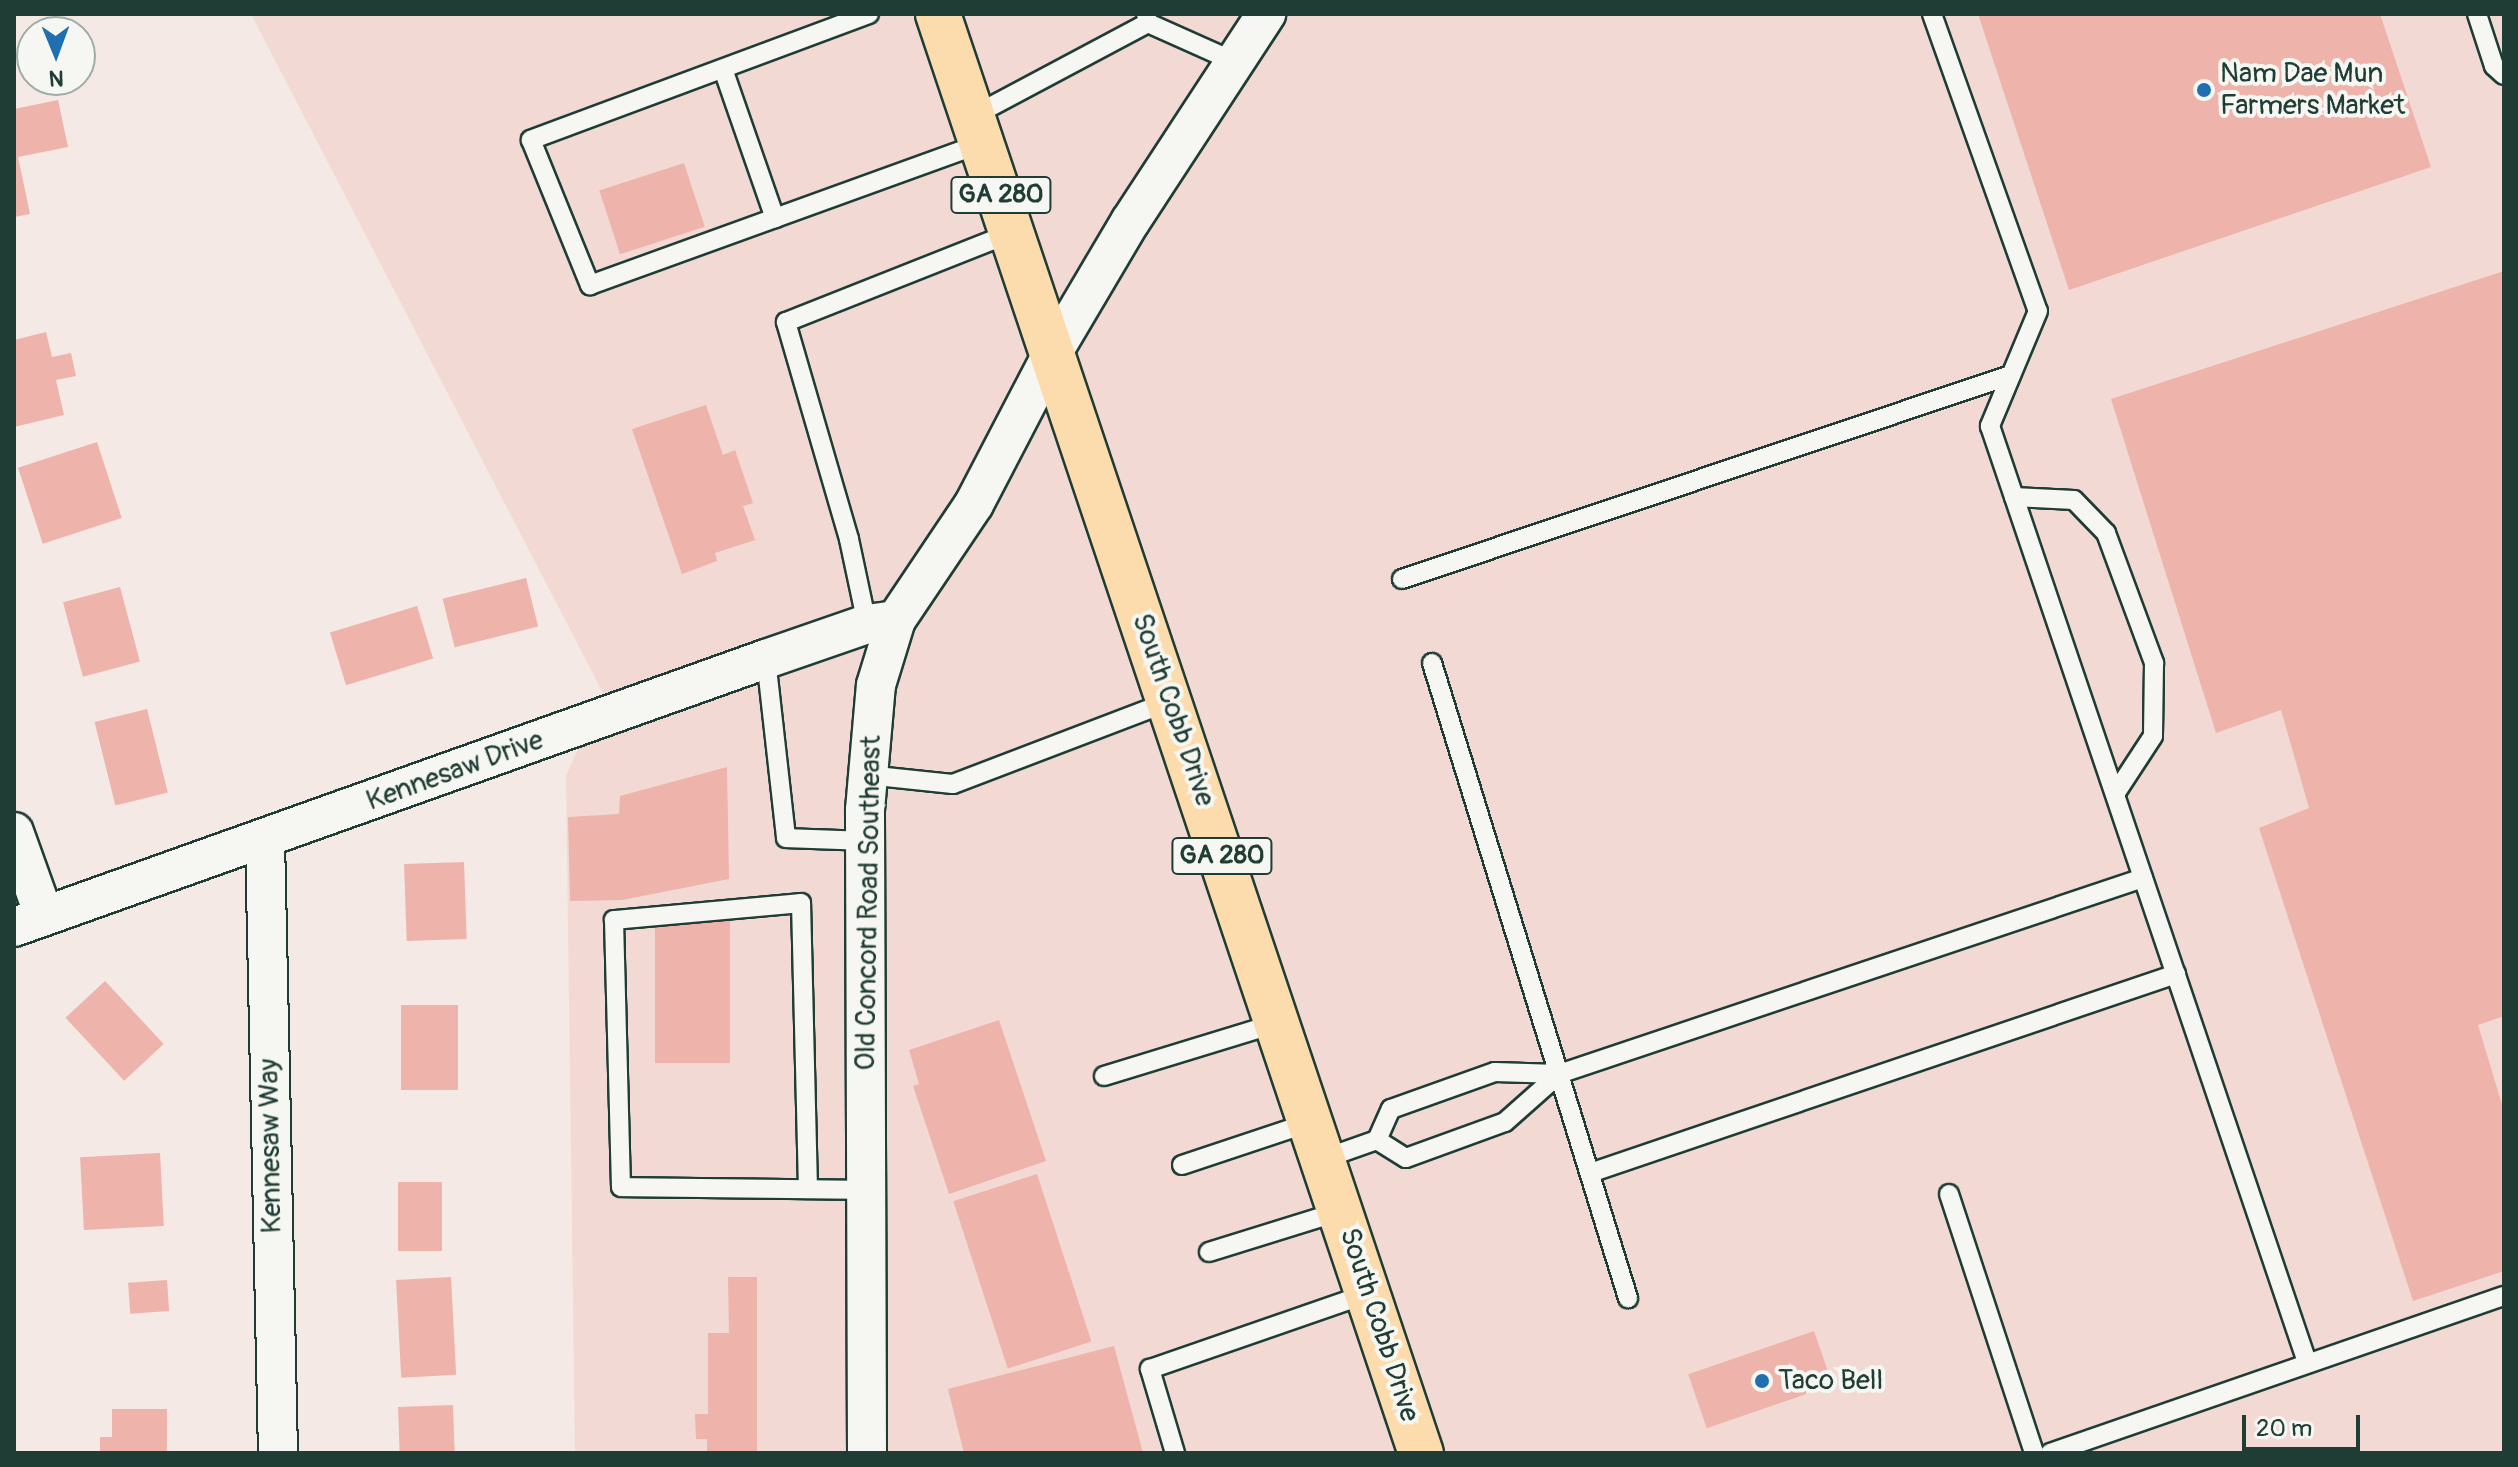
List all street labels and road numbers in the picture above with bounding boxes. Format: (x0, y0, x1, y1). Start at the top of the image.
road number: GA 280 (949, 173, 1053, 217)
street label: South Cobb Drive (1124, 609, 1222, 811)
street label: Kennesaw Drive (362, 723, 548, 819)
street label: Old Concord Road Southeast (849, 735, 889, 1071)
road number: GA 280 (1170, 834, 1274, 878)
street label: Kennesaw Way (253, 1058, 289, 1234)
street label: South Cobb Drive (1332, 1224, 1426, 1426)

